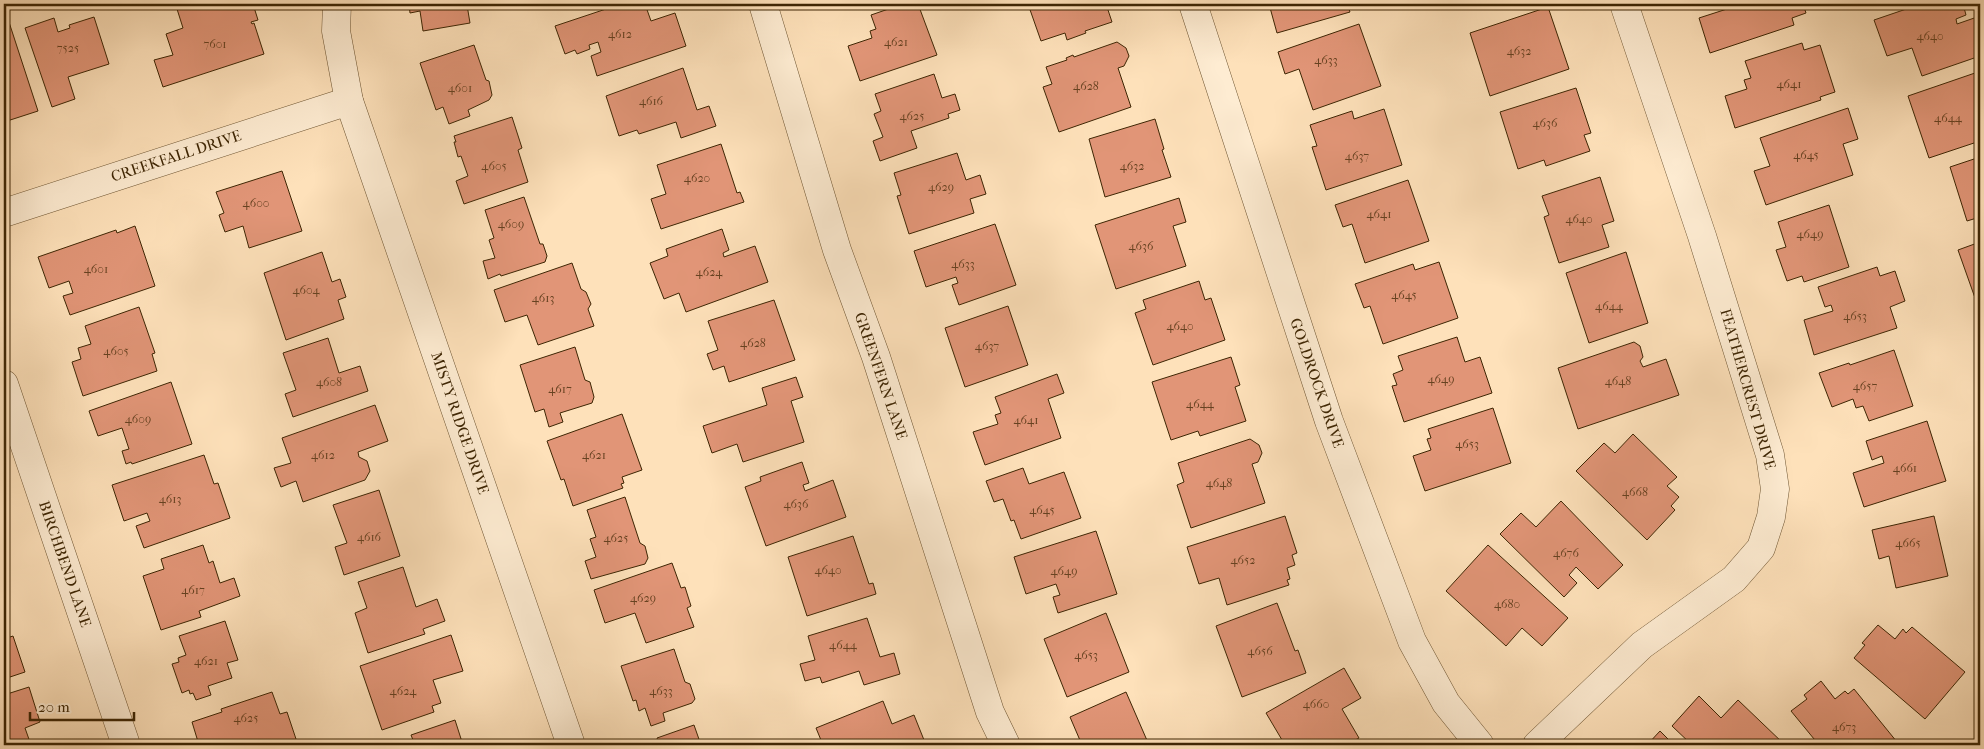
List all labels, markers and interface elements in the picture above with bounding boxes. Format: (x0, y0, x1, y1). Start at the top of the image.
house number: 4612 (608, 27, 632, 41)
house number: 4640 (1916, 29, 1944, 43)
house number: 4621 (884, 35, 908, 49)
house number: 7601 (203, 37, 227, 51)
house number: 7525 (57, 41, 79, 55)
house number: 4632 (1507, 44, 1531, 58)
house number: 4633 (1314, 53, 1338, 67)
house number: 4641 (1777, 77, 1801, 91)
house number: 4628 (1073, 79, 1099, 93)
house number: 4601 (448, 81, 472, 95)
house number: 4616 (639, 94, 664, 108)
house number: 4625 (900, 109, 924, 123)
house number: 4644 (1934, 111, 1963, 125)
house number: 4636 (1532, 116, 1558, 130)
street label: CREEKFALL DRIVE (109, 126, 243, 186)
house number: 4645 (1793, 148, 1819, 162)
house number: 4637 (1345, 149, 1369, 163)
house number: 4605 (481, 159, 507, 173)
house number: 4632 (1120, 159, 1144, 173)
house number: 4620 (684, 171, 710, 185)
house number: 4629 (928, 180, 954, 194)
house number: 4600 (243, 196, 269, 210)
house number: 4641 (1367, 207, 1391, 221)
house number: 4640 (1565, 212, 1593, 226)
house number: 4609 (498, 217, 524, 231)
house number: 4649 (1797, 227, 1823, 241)
house number: 4636 (1128, 239, 1154, 253)
house number: 4633 (951, 257, 975, 271)
house number: 4601 (84, 262, 108, 276)
house number: 4624 (696, 265, 723, 279)
house number: 4604 (292, 283, 320, 297)
house number: 4645 (1391, 288, 1417, 302)
house number: 4613 (532, 291, 554, 305)
house number: 4644 (1595, 299, 1624, 313)
street label: FEATHERCREST DRIVE (1716, 307, 1780, 471)
house number: 4653 (1843, 309, 1867, 323)
street label: GREENFERN LANE (851, 310, 911, 442)
street label: GOLDROCK DRIVE (1286, 316, 1348, 450)
house number: 4640 (1166, 319, 1194, 333)
house number: 4628 (740, 336, 766, 350)
house number: 4637 (975, 339, 999, 353)
house number: 4605 (103, 344, 129, 358)
street label: MISTY RIDGE DRIVE (427, 350, 493, 496)
house number: 4649 (1428, 372, 1454, 386)
house number: 4648 (1605, 374, 1631, 388)
house number: 4608 (316, 375, 342, 389)
house number: 4657 (1853, 379, 1877, 393)
house number: 4617 (548, 382, 572, 396)
house number: 4644 (1186, 397, 1215, 411)
house number: 4609 (125, 412, 151, 426)
house number: 4641 (1014, 413, 1038, 427)
house number: 4653 (1455, 437, 1479, 451)
house number: 4612 (311, 448, 335, 462)
house number: 4621 (582, 448, 606, 462)
house number: 4661 (1893, 461, 1917, 475)
house number: 4648 (1206, 476, 1232, 490)
house number: 4668 (1622, 485, 1648, 499)
house number: 4613 (159, 492, 181, 506)
house number: 4636 (783, 497, 809, 511)
street label: BIRCHBEND LANE (35, 498, 95, 630)
house number: 4645 (1029, 503, 1055, 517)
house number: 4616 (357, 530, 382, 544)
house number: 4625 (604, 531, 628, 545)
house number: 4665 (1895, 536, 1921, 550)
house number: 4676 (1553, 546, 1579, 560)
house number: 4652 (1231, 553, 1255, 567)
house number: 4640 (814, 563, 842, 577)
house number: 4649 (1051, 564, 1077, 578)
house number: 4617 (181, 583, 205, 597)
house number: 4629 (630, 591, 656, 605)
house number: 4680 (1494, 597, 1520, 611)
house number: 4644 (829, 638, 858, 652)
house number: 4656 (1247, 644, 1273, 658)
house number: 4653 (1074, 648, 1098, 662)
house number: 4621 (194, 654, 218, 668)
house number: 4624 (390, 684, 417, 698)
house number: 4633 (649, 684, 673, 698)
scale bar (30, 689, 134, 721)
house number: 4660 (1303, 697, 1329, 711)
text: 20 m (38, 698, 70, 716)
house number: 4625 (234, 711, 258, 725)
house number: 4673 (1832, 720, 1856, 734)

